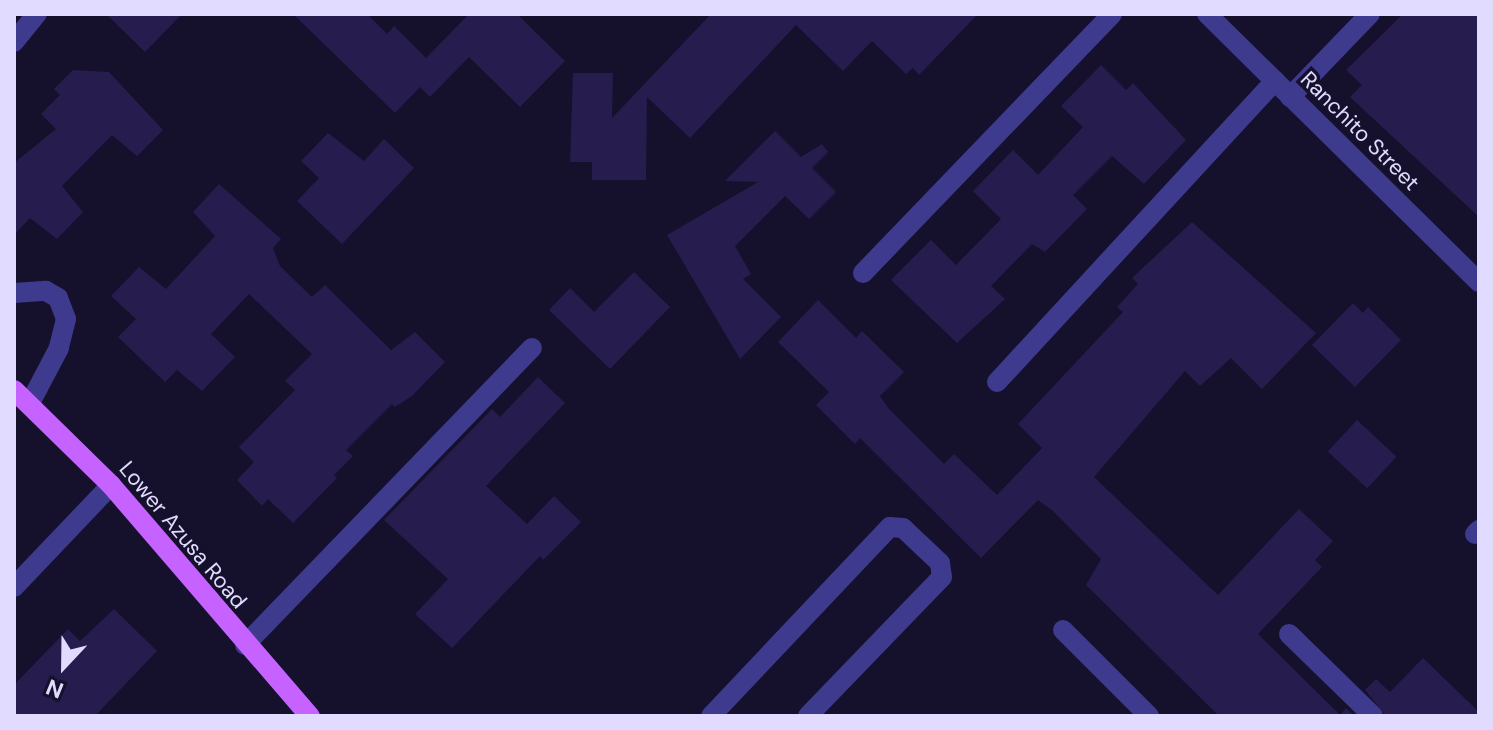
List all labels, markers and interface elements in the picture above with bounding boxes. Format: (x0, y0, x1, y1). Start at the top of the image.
street label: Ranchito Street (1295, 66, 1425, 196)
street label: Lower Azusa Road (114, 456, 252, 614)
north arrow (24, 626, 104, 706)
text: N (42, 672, 68, 705)

